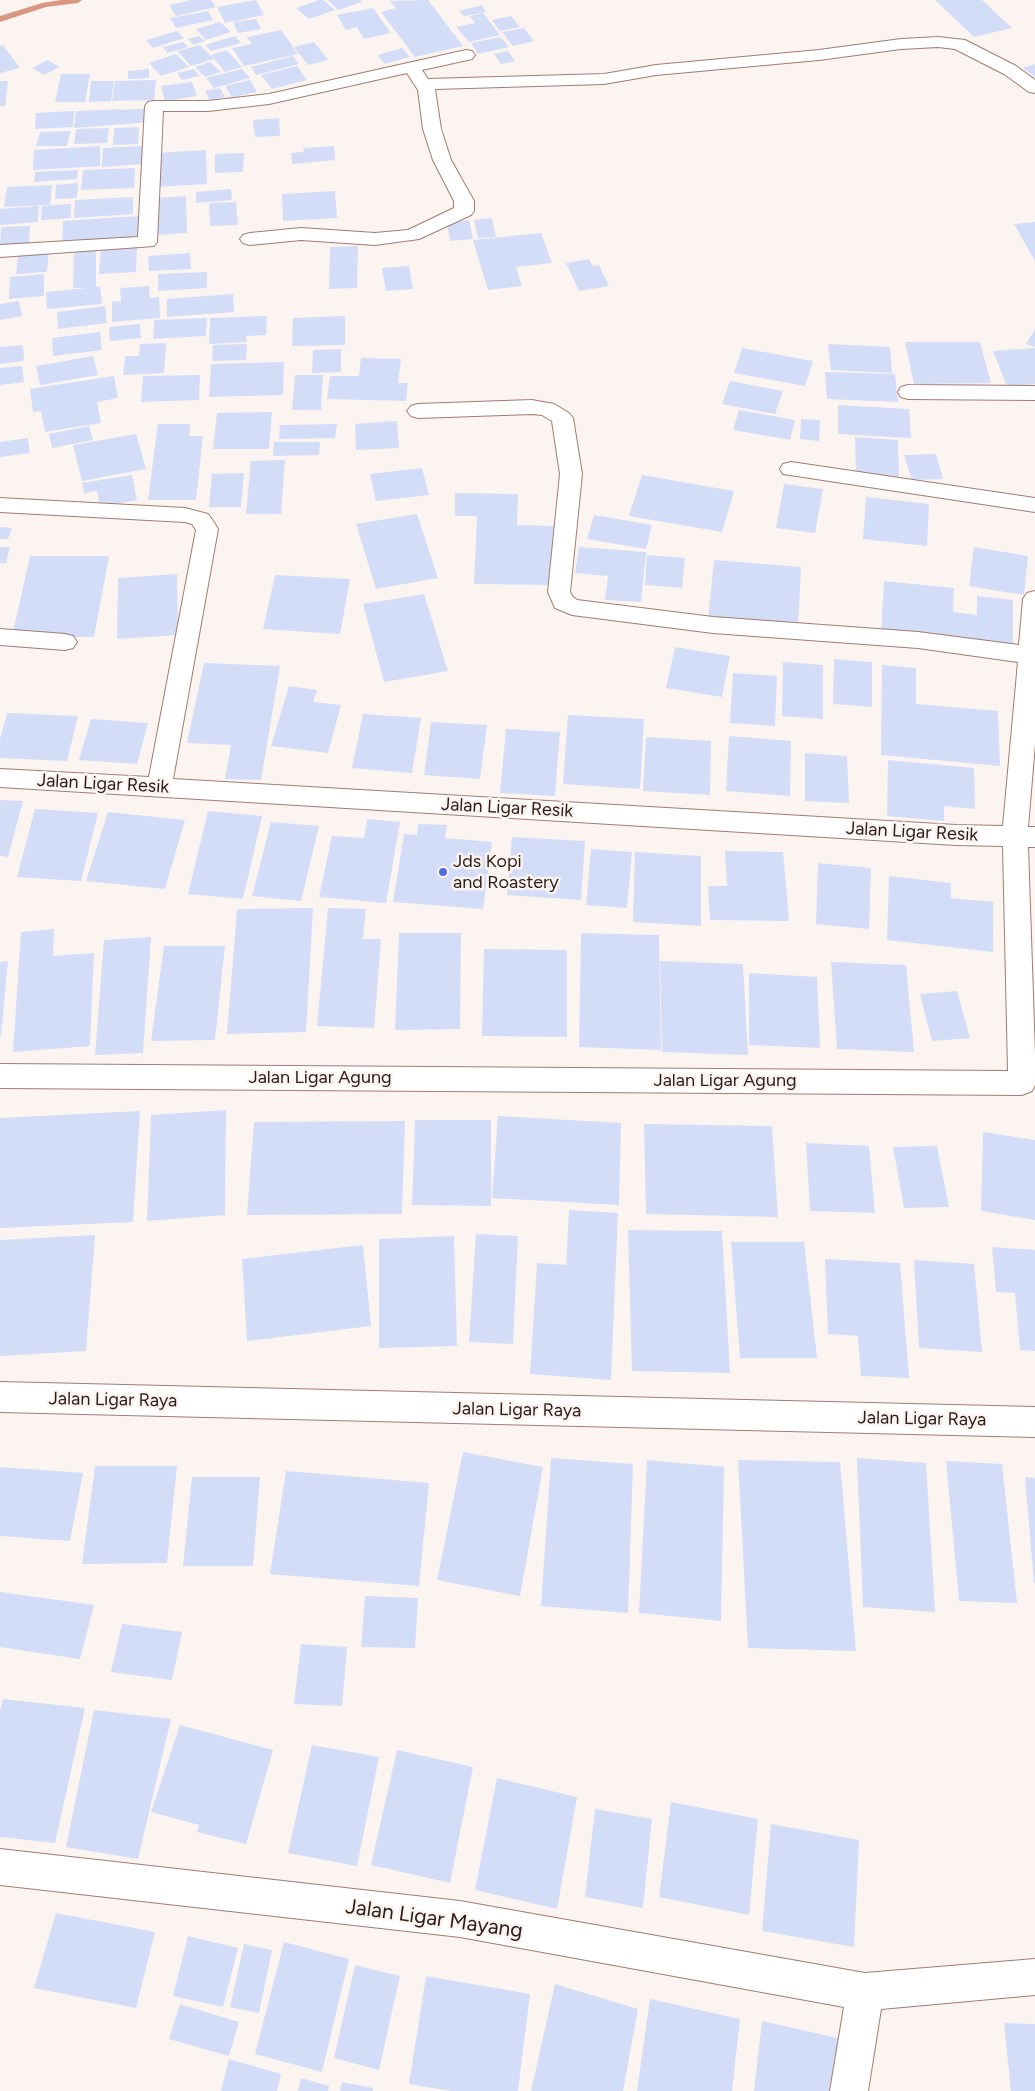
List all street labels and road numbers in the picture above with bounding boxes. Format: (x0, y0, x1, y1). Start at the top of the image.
street label: Jalan Ligar Resik (36, 770, 170, 798)
street label: Jalan Ligar Resik (440, 794, 574, 822)
street label: Jalan Ligar Resik (845, 818, 979, 846)
street label: Jalan Ligar Agung (248, 1067, 392, 1089)
street label: Jalan Ligar Agung (653, 1070, 797, 1092)
street label: Jalan Ligar Raya (48, 1388, 178, 1412)
street label: Jalan Ligar Raya (452, 1398, 582, 1422)
street label: Jalan Ligar Raya (857, 1407, 987, 1431)
street label: Jalan Ligar Mayang (344, 1894, 524, 1944)

